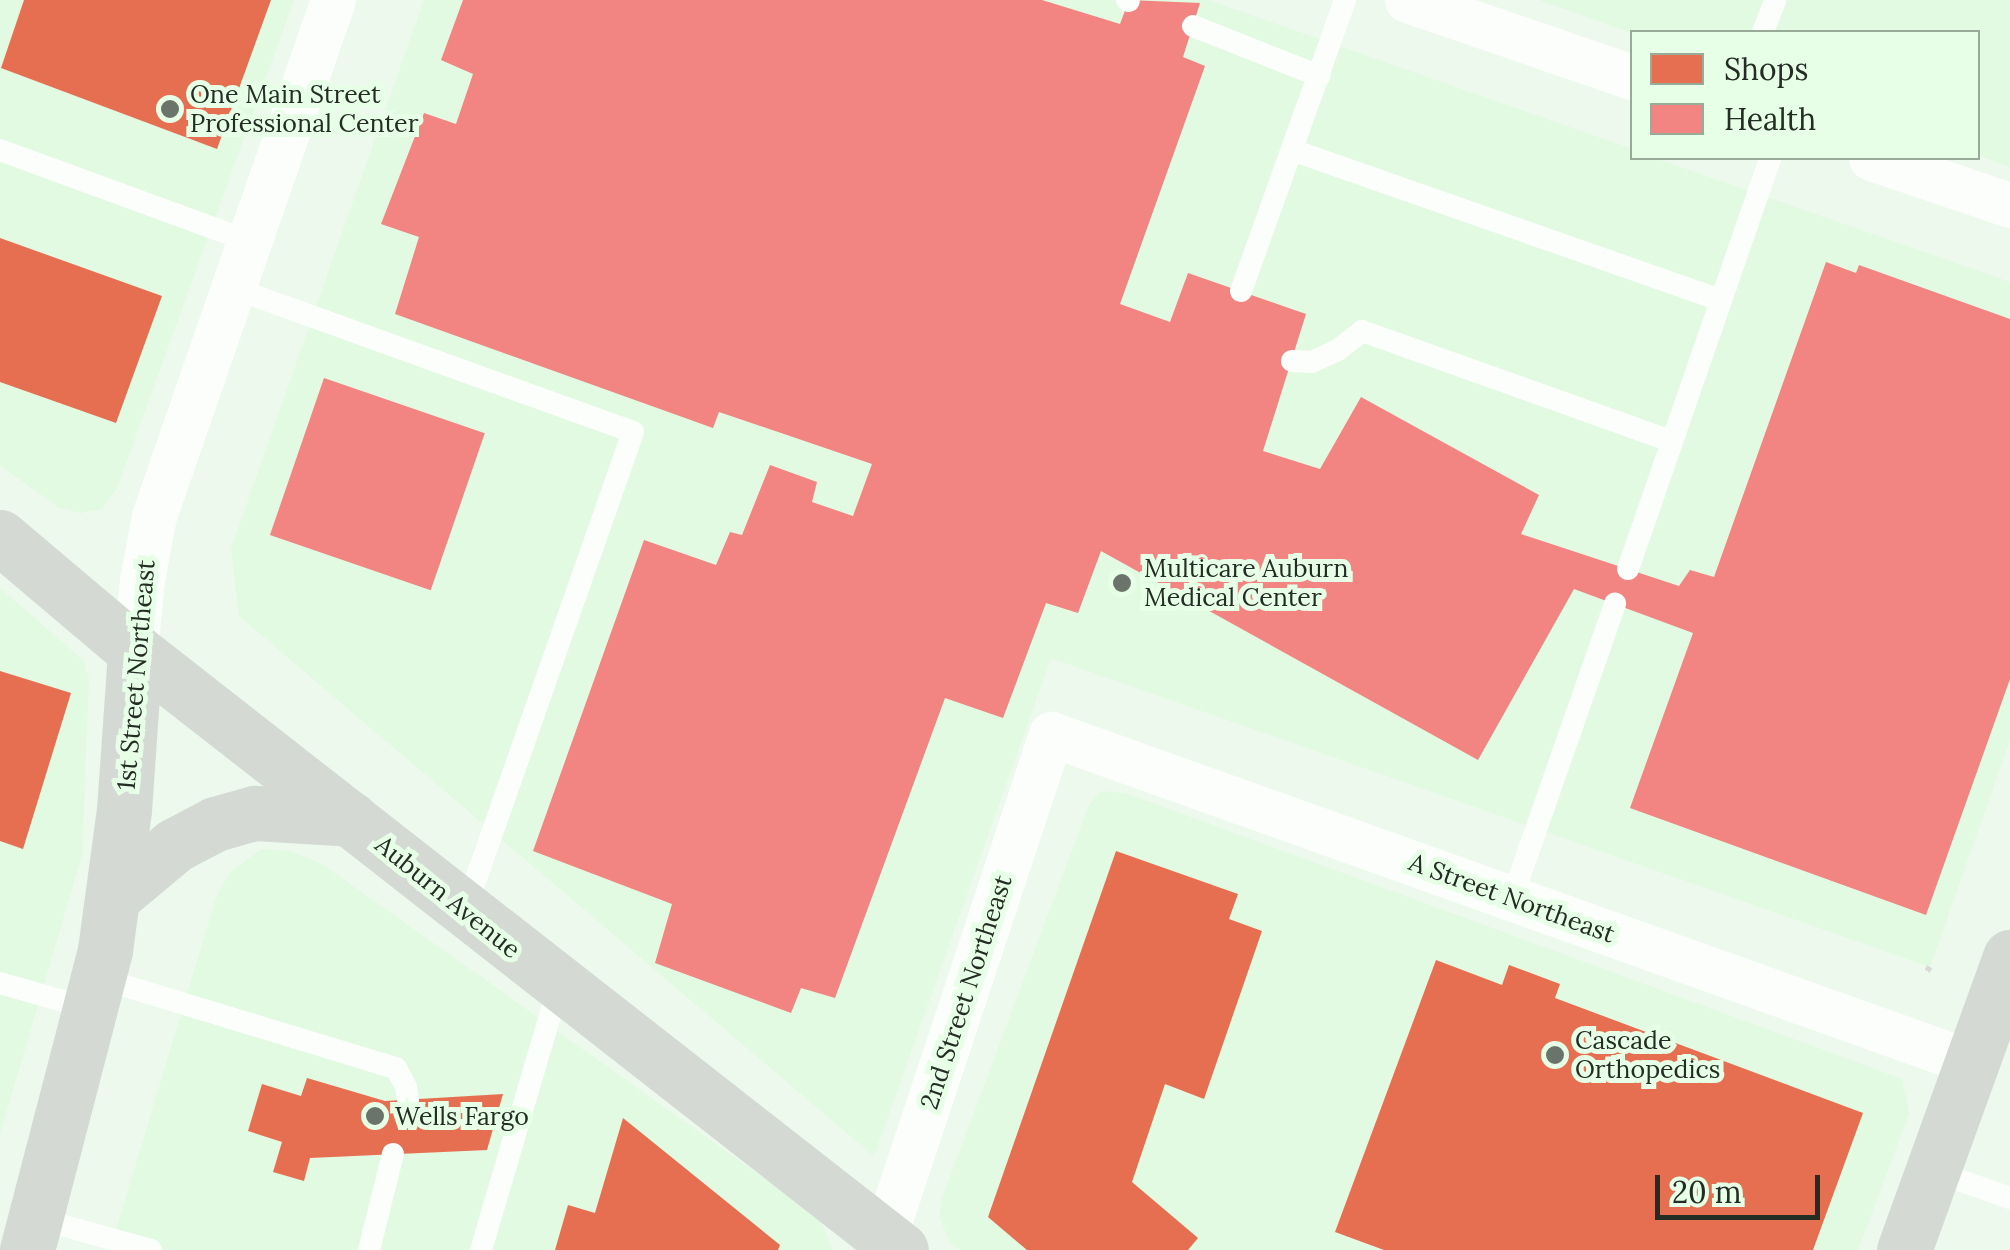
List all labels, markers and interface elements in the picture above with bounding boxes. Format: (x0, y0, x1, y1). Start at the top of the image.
legend (1630, 30, 1980, 160)
text: Shops (1724, 50, 1808, 88)
place label: One Main Street Professional Center (190, 80, 418, 139)
marker: One Main Street Professional Center (159, 98, 181, 120)
text: Health (1724, 100, 1816, 138)
place label: Multicare Auburn Medical Center (1144, 554, 1348, 613)
street label: 1st Street Northeast (111, 559, 161, 791)
marker: Multicare Auburn Medical Center (1109, 570, 1135, 596)
street label: Auburn Avenue (370, 829, 526, 965)
street label: A Street Northeast (1405, 847, 1619, 949)
street label: 2nd Street Northeast (914, 871, 1018, 1113)
place label: Cascade Orthopedics (1575, 1026, 1720, 1085)
marker: Cascade Orthopedics (1544, 1044, 1566, 1066)
place label: Wells Fargo (395, 1101, 529, 1131)
marker: Wells Fargo (364, 1105, 386, 1127)
scale bar (1660, 1155, 1825, 1217)
text: 20 m (1672, 1173, 1741, 1211)

